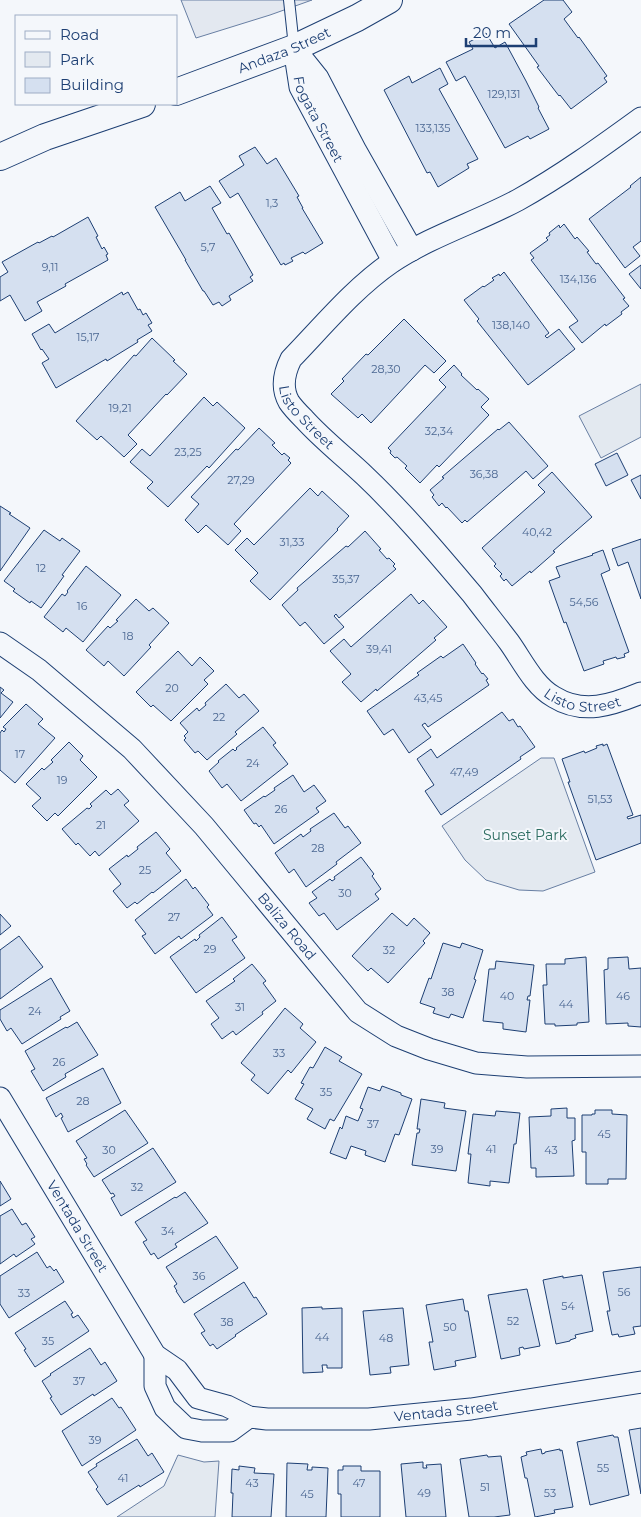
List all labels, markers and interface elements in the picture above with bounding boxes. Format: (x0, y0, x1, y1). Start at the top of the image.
legend (15, 15, 178, 105)
scale bar (466, 15, 536, 47)
street label: Andaza Street (235, 23, 334, 77)
text: 20 m (473, 23, 511, 42)
text: Road (60, 25, 99, 44)
text: Park (60, 50, 94, 69)
text: Building (60, 75, 124, 94)
street label: Fogata Street (289, 75, 348, 166)
house number: 129,131 (487, 87, 521, 101)
house number: 133,135 (416, 121, 450, 135)
house number: 1,3 (266, 196, 278, 210)
house number: 5,7 (201, 240, 215, 254)
house number: 9,11 (42, 260, 58, 274)
house number: 134,136 (560, 272, 597, 286)
house number: 138,140 (492, 318, 530, 332)
house number: 15,17 (77, 330, 99, 344)
house number: 28,30 (371, 362, 401, 376)
street label: Listo Street (275, 384, 338, 453)
house number: 19,21 (108, 401, 132, 415)
house number: 32,34 (425, 424, 454, 438)
house number: 23,25 (174, 445, 202, 459)
house number: 36,38 (470, 467, 498, 481)
house number: 27,29 (227, 473, 255, 487)
house number: 40,42 (522, 525, 552, 539)
house number: 31,33 (280, 535, 304, 549)
house number: 12 (36, 561, 46, 575)
house number: 35,37 (332, 572, 360, 586)
house number: 54,56 (570, 595, 599, 609)
house number: 16 (77, 599, 88, 613)
house number: 18 (123, 629, 134, 643)
house number: 39,41 (366, 642, 392, 656)
house number: 20 (165, 681, 179, 695)
street label: Listo Street (540, 684, 623, 716)
house number: 43,45 (414, 691, 442, 705)
house number: 22 (213, 710, 225, 724)
house number: 17 (15, 747, 25, 761)
house number: 24 (246, 756, 260, 770)
house number: 47,49 (450, 765, 479, 779)
house number: 19 (57, 773, 68, 787)
house number: 51,53 (588, 792, 612, 806)
house number: 26 (275, 802, 288, 816)
house number: 21 (96, 818, 106, 832)
park label: Sunset Park (483, 826, 568, 844)
house number: 28 (311, 841, 325, 855)
house number: 25 (139, 863, 151, 877)
house number: 30 (338, 886, 352, 900)
street label: Baliza Road (254, 889, 320, 964)
house number: 27 (168, 910, 180, 924)
house number: 29 (204, 942, 217, 956)
house number: 32 (383, 943, 395, 957)
house number: 38 (441, 985, 455, 999)
house number: 40 (500, 989, 514, 1003)
house number: 46 (616, 989, 630, 1003)
house number: 44 (559, 997, 574, 1011)
house number: 31 (235, 1000, 245, 1014)
house number: 24 (28, 1004, 42, 1018)
house number: 33 (273, 1046, 285, 1060)
house number: 26 (53, 1055, 66, 1069)
house number: 35 (320, 1085, 332, 1099)
house number: 28 (76, 1094, 90, 1108)
house number: 37 (367, 1117, 379, 1131)
house number: 45 (597, 1127, 611, 1141)
house number: 39 (431, 1142, 444, 1156)
house number: 41 (486, 1142, 496, 1156)
house number: 30 (102, 1143, 116, 1157)
house number: 43 (544, 1143, 558, 1157)
street label: Ventada Street (43, 1177, 112, 1276)
house number: 32 (131, 1180, 143, 1194)
house number: 34 (161, 1224, 175, 1238)
house number: 36 (193, 1269, 206, 1283)
house number: 56 (618, 1285, 631, 1299)
house number: 33 (18, 1286, 30, 1300)
house number: 54 (561, 1299, 575, 1313)
house number: 52 (507, 1314, 519, 1328)
house number: 38 (220, 1315, 234, 1329)
house number: 50 (443, 1320, 457, 1334)
house number: 44 (315, 1330, 330, 1344)
house number: 48 (379, 1331, 393, 1345)
house number: 35 (42, 1334, 54, 1348)
house number: 37 (73, 1374, 85, 1388)
street label: Ventada Street (393, 1396, 500, 1425)
house number: 39 (89, 1433, 102, 1447)
house number: 55 (597, 1461, 609, 1475)
house number: 41 (118, 1471, 128, 1485)
house number: 43 (245, 1476, 259, 1490)
house number: 47 (352, 1476, 366, 1490)
house number: 51 (480, 1480, 490, 1494)
house number: 49 (417, 1486, 431, 1500)
house number: 53 (544, 1486, 556, 1500)
house number: 45 (300, 1487, 314, 1501)

